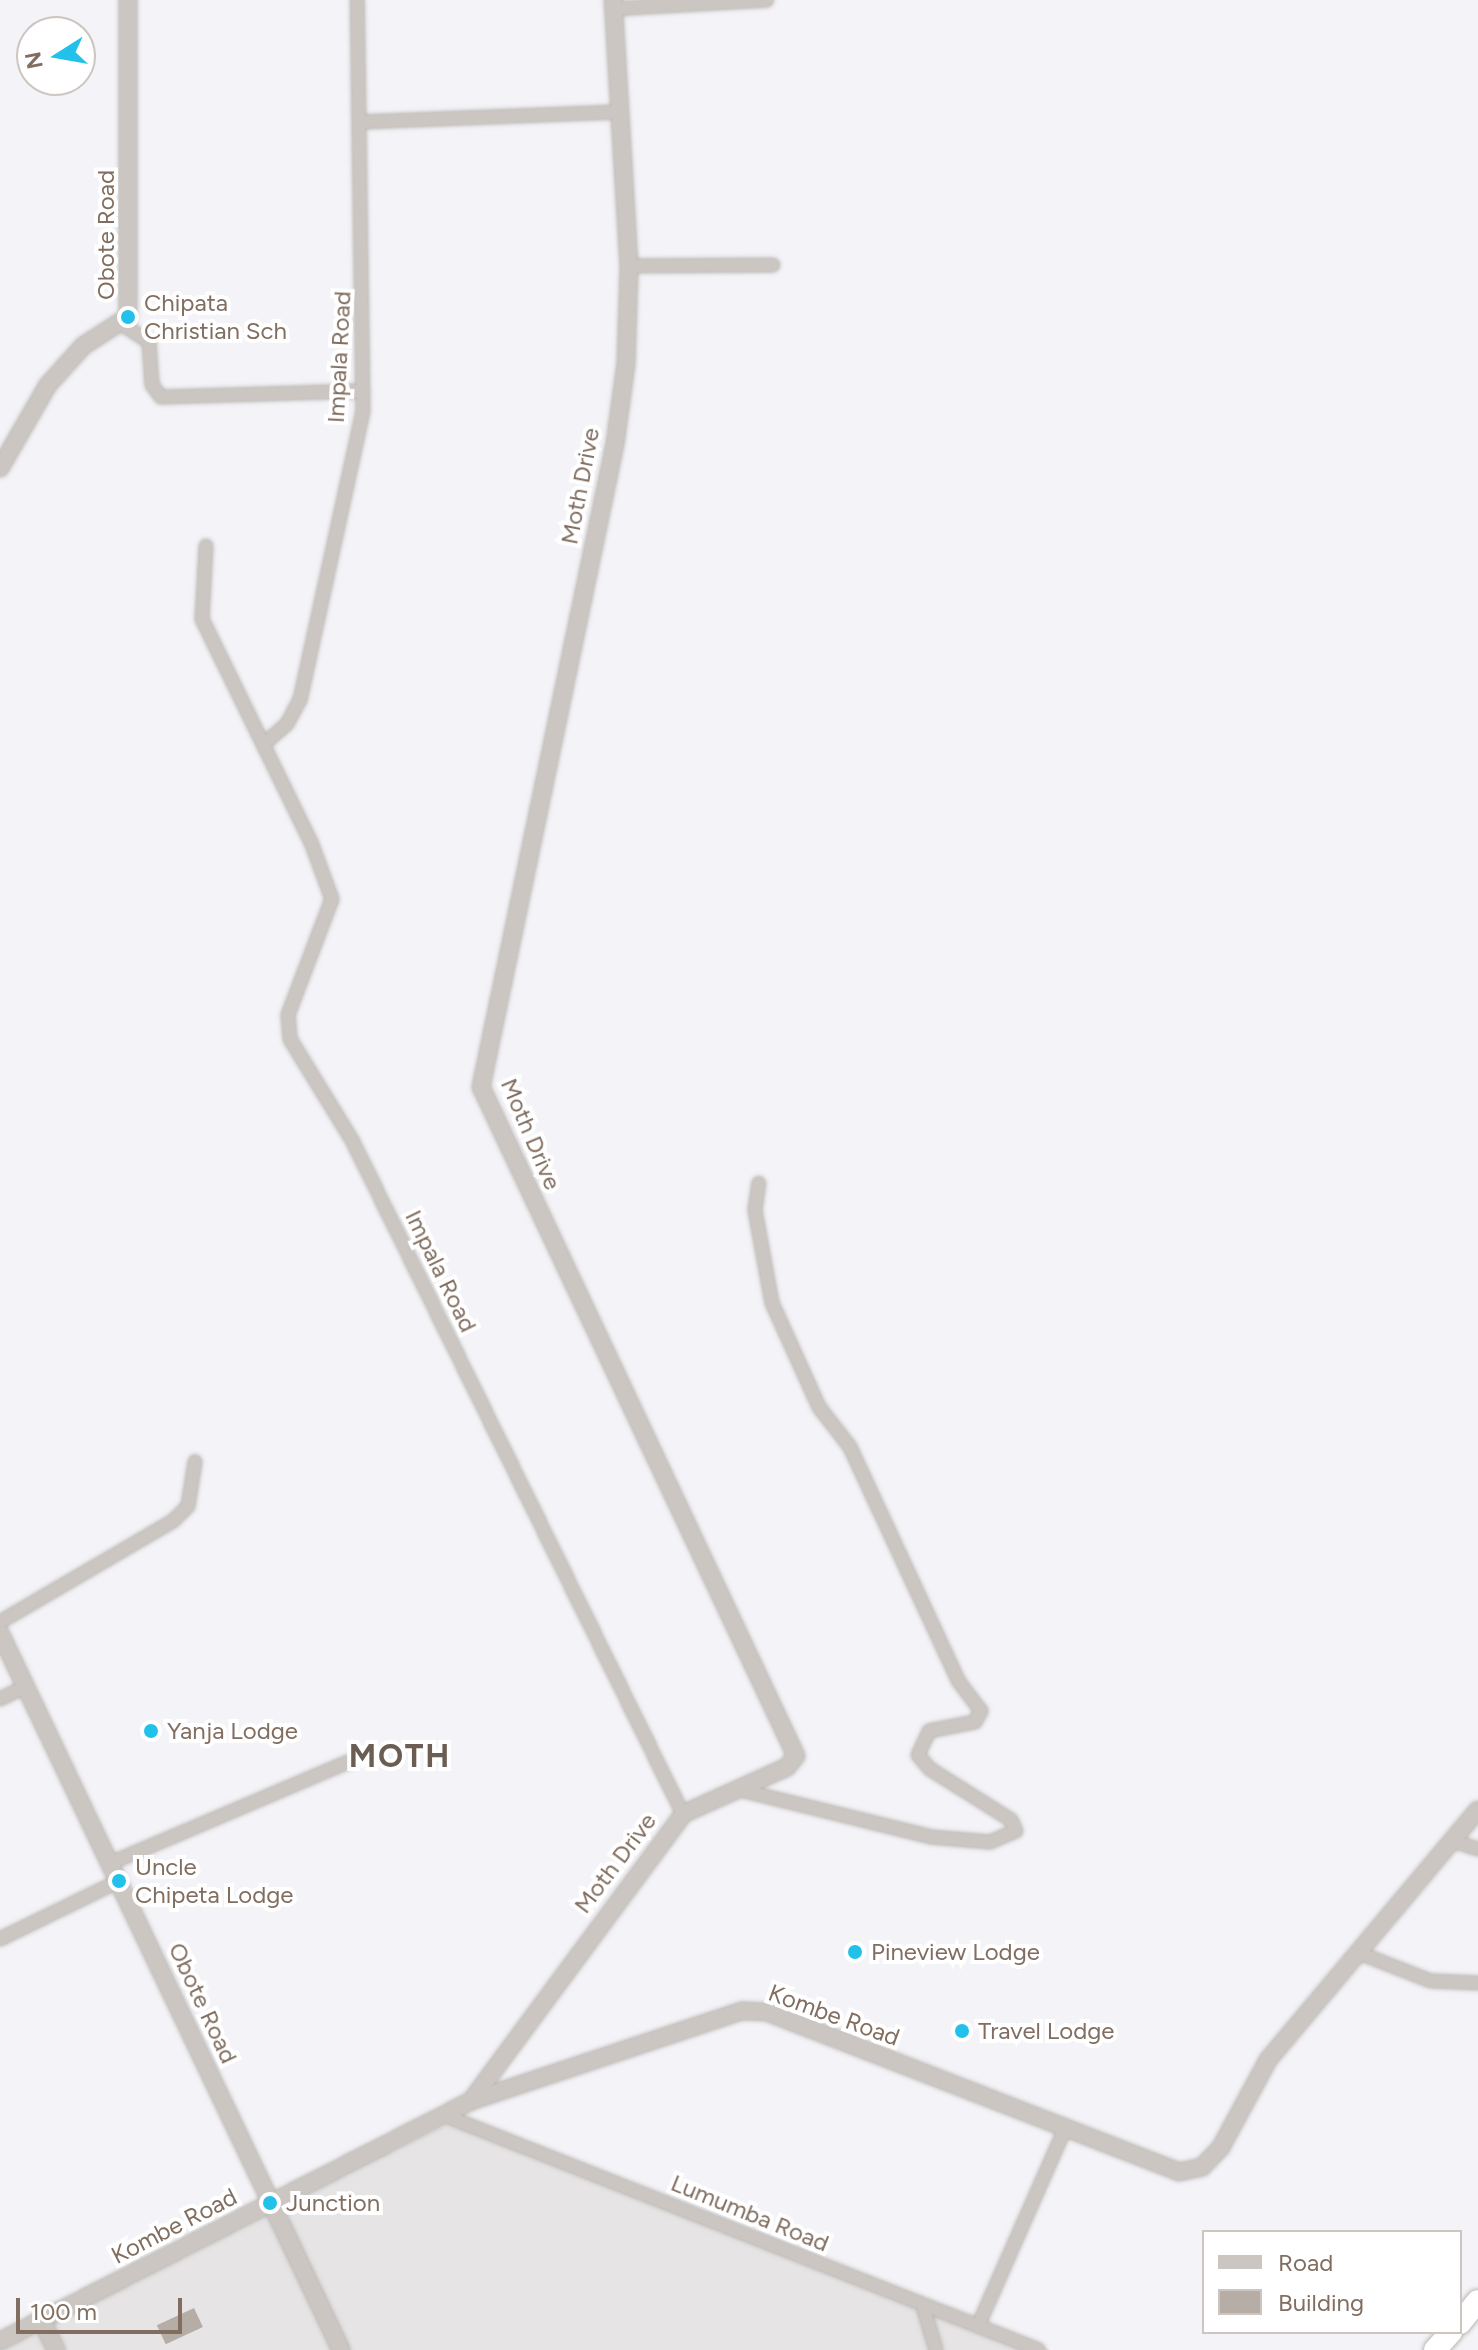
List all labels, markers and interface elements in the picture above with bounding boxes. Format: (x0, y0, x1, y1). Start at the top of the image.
north arrow (16, 16, 96, 96)
text: N (19, 49, 49, 71)
street label: Obote Road (92, 170, 120, 300)
place label: Chipata Christian Sch (144, 289, 287, 345)
street label: Impala Road (321, 290, 357, 424)
marker: Chipata Christian Sch (119, 308, 137, 326)
street label: Moth Drive (555, 425, 605, 547)
street label: Moth Drive (495, 1074, 567, 1194)
street label: Impala Road (399, 1205, 483, 1337)
place label: Yanja Lodge (167, 1717, 298, 1745)
marker: Yanja Lodge (142, 1722, 160, 1740)
district label: MOTH (349, 1737, 451, 1775)
street label: Moth Drive (568, 1807, 662, 1919)
place label: Uncle Chipeta Lodge (135, 1853, 293, 1909)
marker: Uncle Chipeta Lodge (110, 1872, 128, 1890)
street label: Obote Road (163, 1938, 243, 2068)
place label: Pineview Lodge (871, 1938, 1040, 1966)
marker: Pineview Lodge (846, 1943, 864, 1961)
street label: Kombe Road (765, 1978, 903, 2052)
place label: Travel Lodge (978, 2017, 1114, 2045)
marker: Travel Lodge (953, 2022, 971, 2040)
street label: Lumumba Road (667, 2168, 833, 2258)
street label: Kombe Road (106, 2182, 242, 2270)
place label: Junction (286, 2189, 380, 2217)
marker: Junction (261, 2194, 279, 2212)
legend (1202, 2230, 1462, 2334)
text: Road (1278, 2248, 1333, 2277)
scale bar (20, 2282, 186, 2332)
text: Building (1278, 2288, 1364, 2317)
text: 100 m (30, 2297, 97, 2326)

